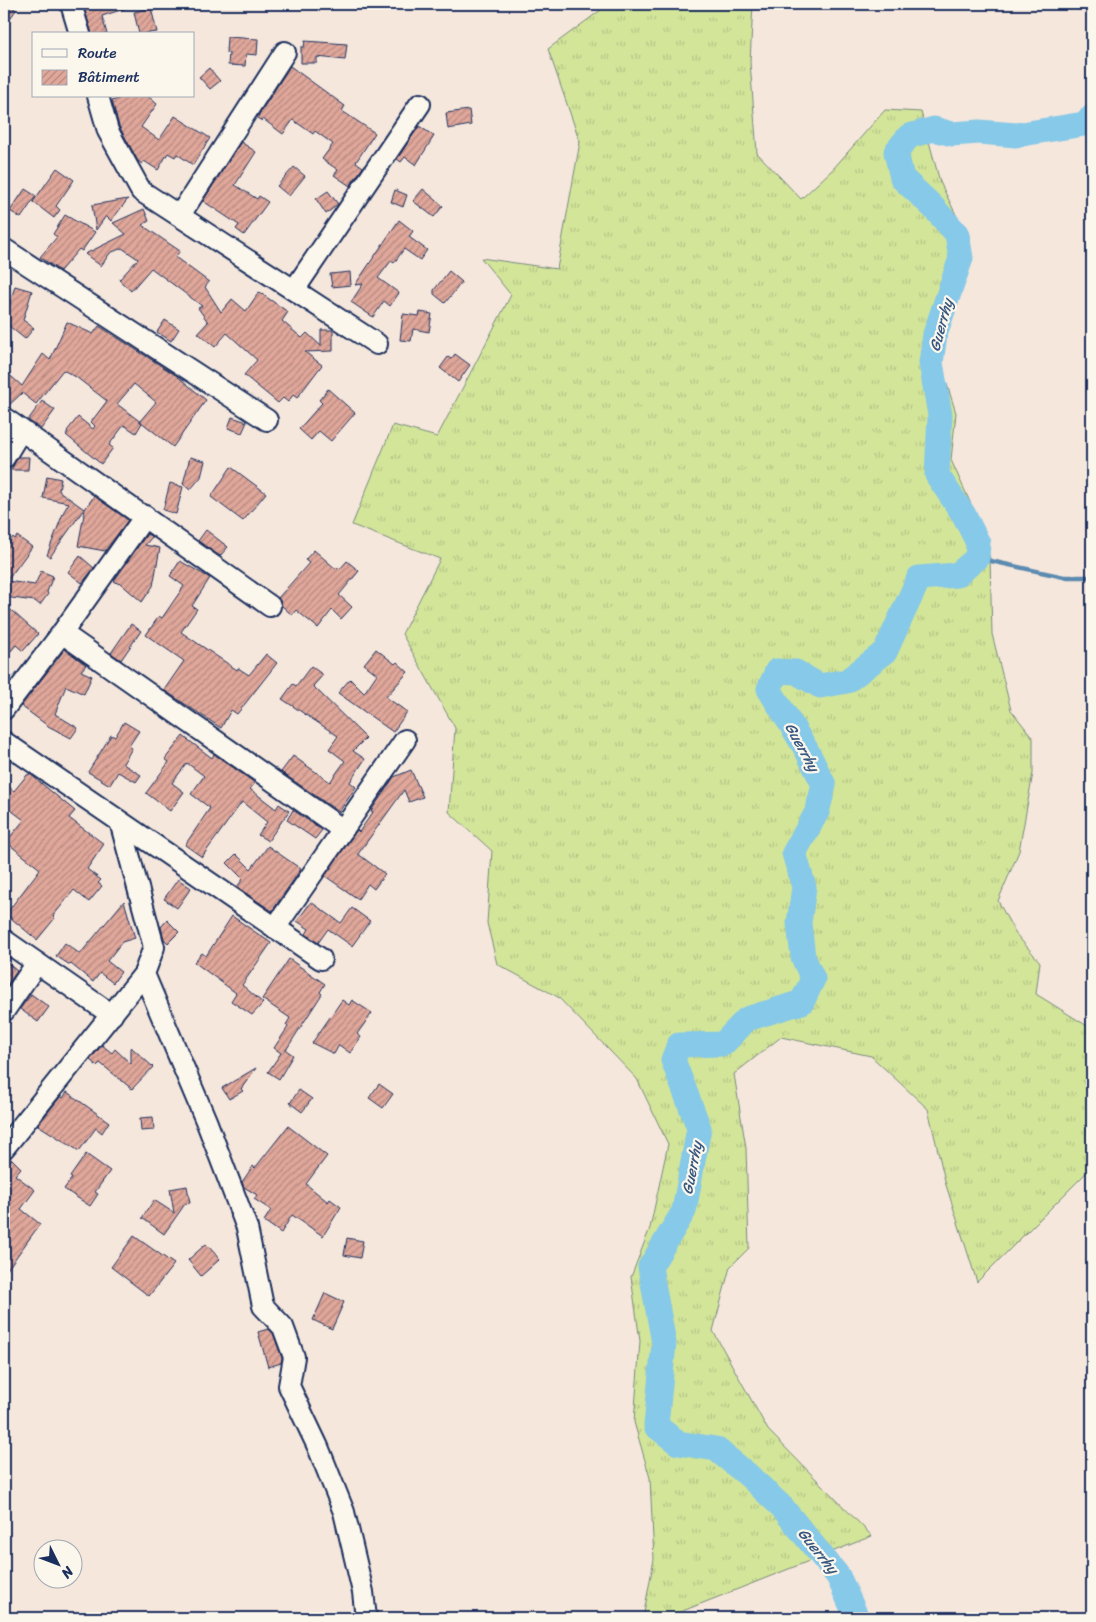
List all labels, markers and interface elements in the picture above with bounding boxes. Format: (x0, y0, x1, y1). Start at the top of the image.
legend (32, 32, 195, 98)
text: Route (78, 40, 117, 66)
text: Bâtiment (78, 64, 140, 90)
water label: Guerrhy (922, 294, 961, 354)
water label: Guerrhy (778, 717, 827, 778)
water label: Guerrhy (674, 1137, 710, 1197)
water label: Guerrhy (791, 1522, 846, 1582)
north arrow (32, 1540, 82, 1590)
text: N (55, 1560, 80, 1585)

